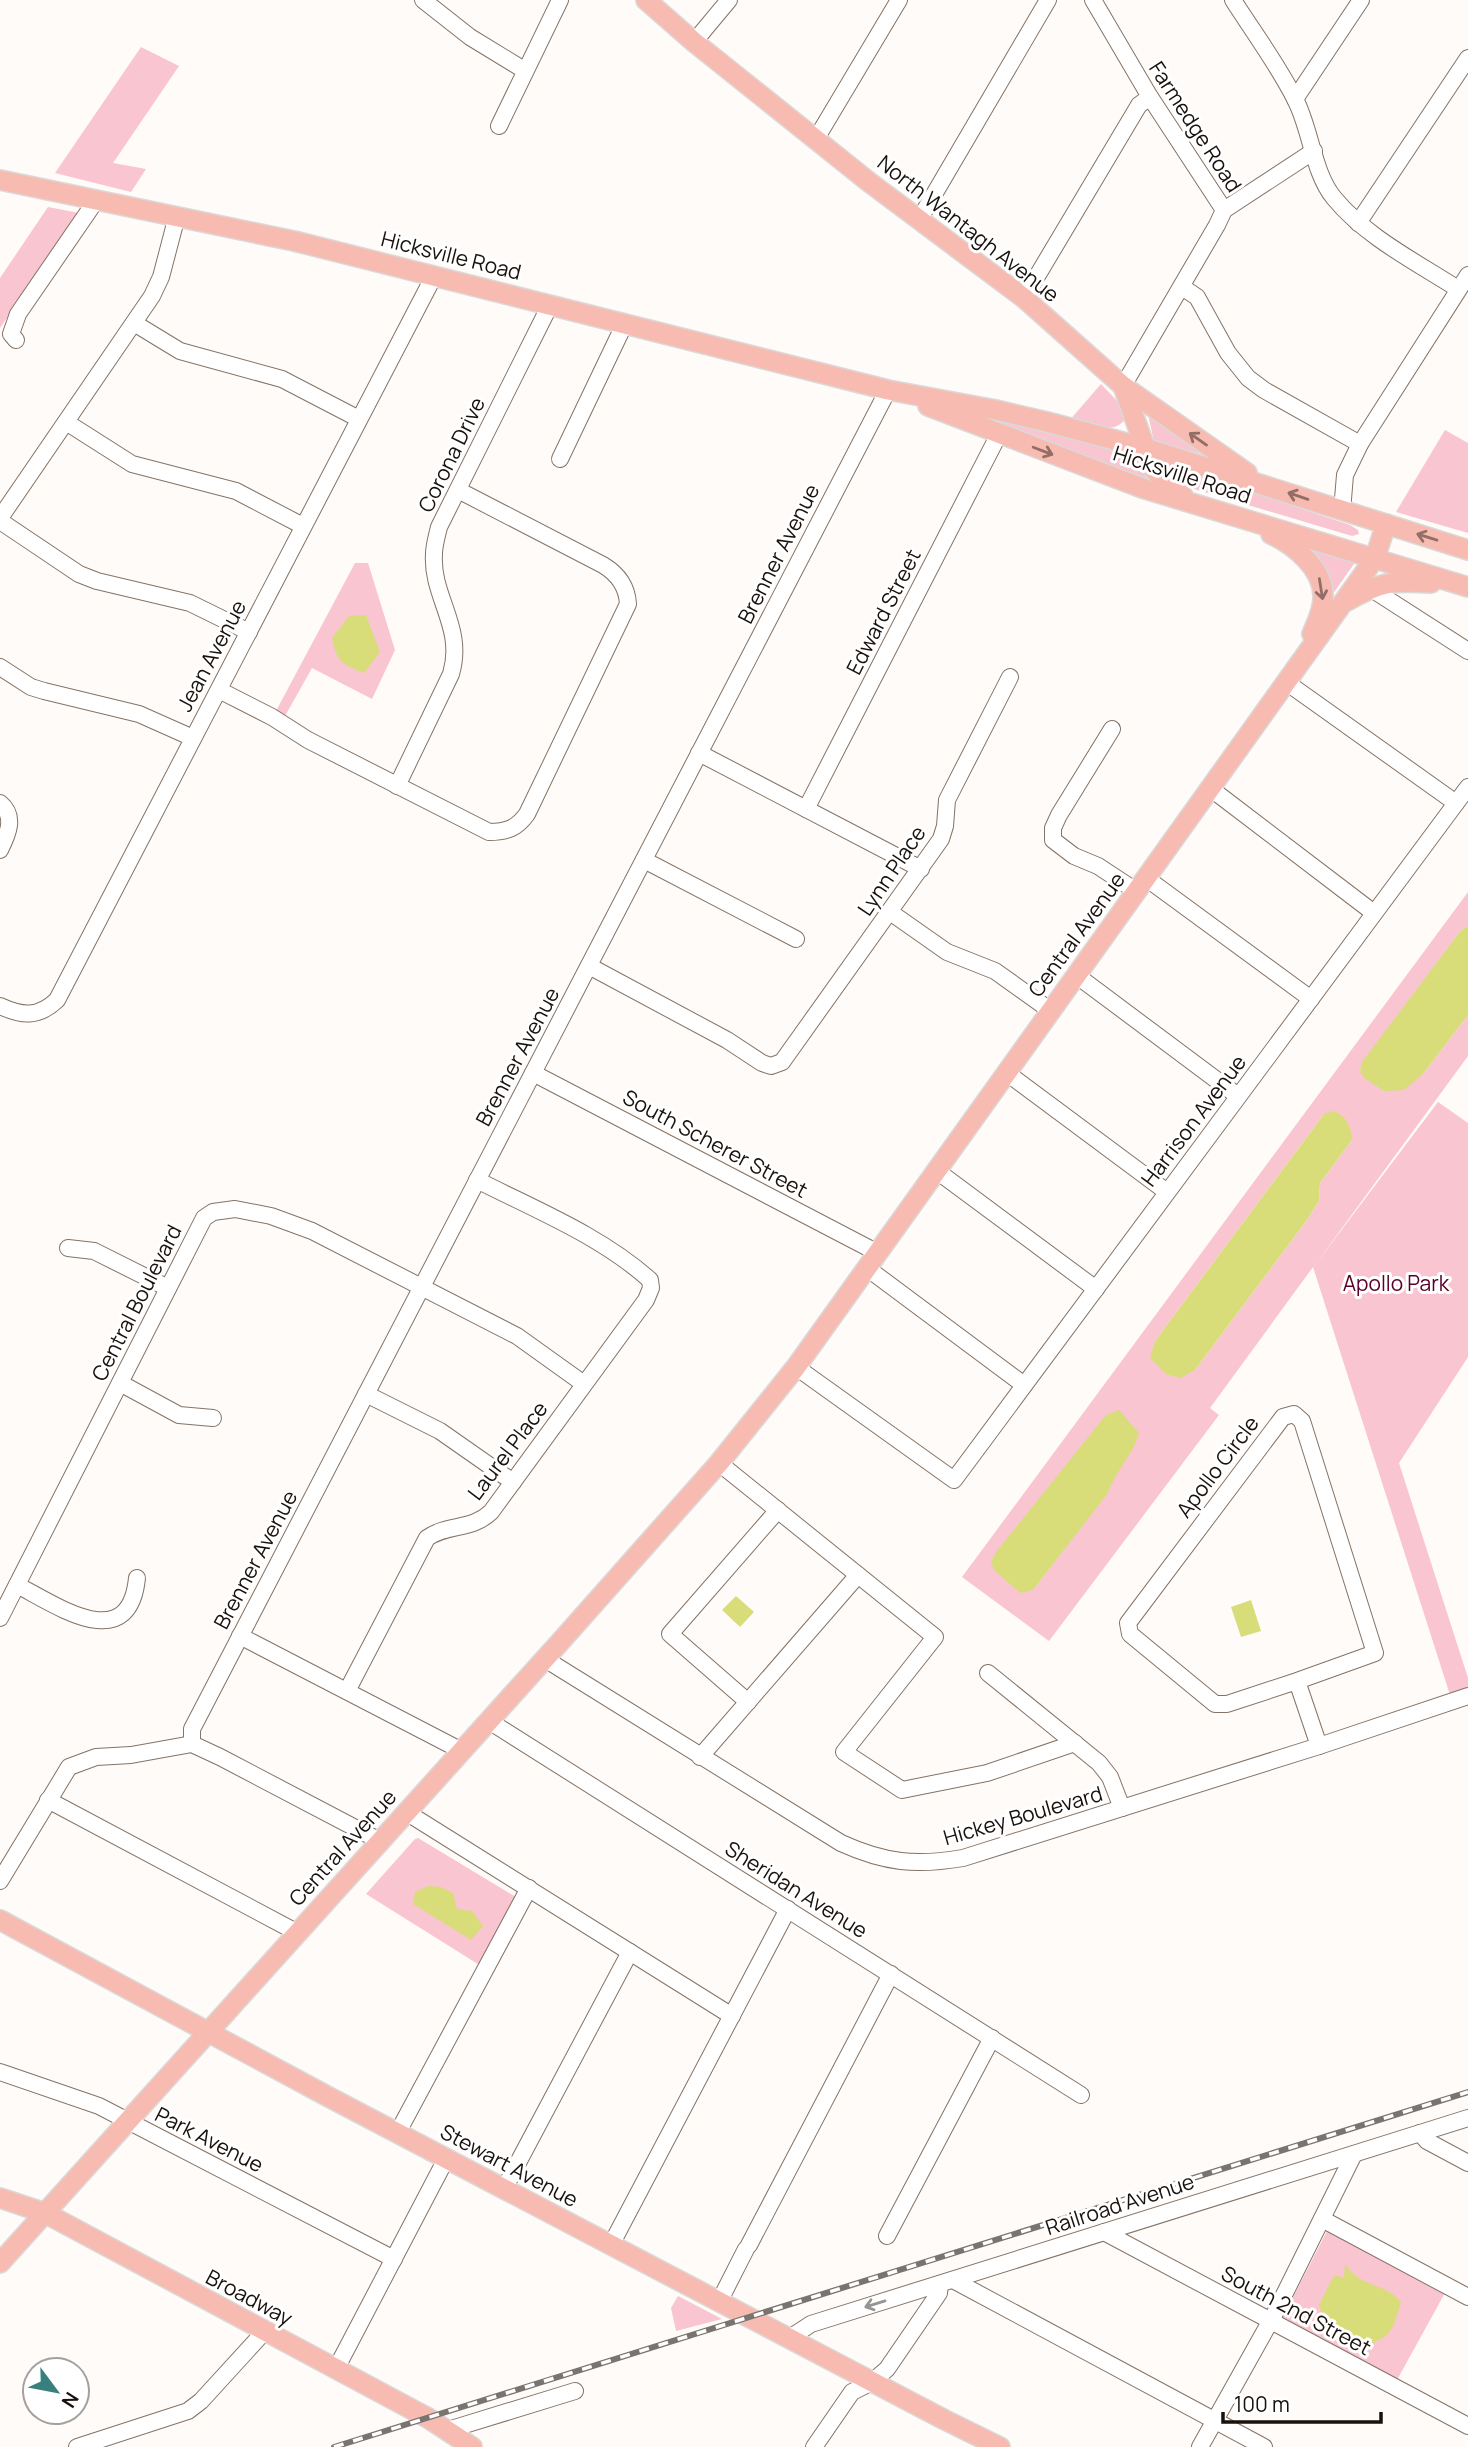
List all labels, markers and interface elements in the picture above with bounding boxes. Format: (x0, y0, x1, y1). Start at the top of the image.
street label: Farmedge Road (1143, 56, 1249, 197)
street label: North Wantagh Avenue (872, 148, 1065, 308)
street label: Hicksville Road (378, 224, 524, 286)
street label: Corona Drive (411, 392, 491, 517)
one-way arrow (1189, 432, 1208, 446)
street label: Hicksville Road (1110, 439, 1255, 510)
one-way arrow (1031, 445, 1053, 458)
street label: Brenner Avenue (731, 479, 825, 628)
one-way arrow (1287, 489, 1309, 501)
one-way arrow (1416, 530, 1438, 543)
street label: Edward Street (839, 544, 927, 679)
one-way arrow (1315, 578, 1328, 600)
street label: Jean Avenue (170, 595, 252, 716)
street label: Lynn Place (851, 820, 932, 921)
street label: Central Avenue (1021, 866, 1131, 1002)
street label: Brenner Avenue (469, 982, 565, 1131)
street label: Harrison Avenue (1134, 1049, 1252, 1192)
street label: South Scherer Street (618, 1083, 813, 1204)
street label: Central Boulevard (85, 1220, 188, 1385)
park label: Apollo Park (1343, 1269, 1450, 1297)
street label: Laurel Place (461, 1395, 553, 1505)
street label: Apollo Circle (1170, 1410, 1265, 1523)
street label: Brenner Avenue (207, 1485, 303, 1634)
street label: Hickey Boulevard (940, 1779, 1106, 1851)
street label: Central Avenue (282, 1783, 402, 1912)
street label: Sheridan Avenue (720, 1834, 873, 1944)
street label: Park Avenue (151, 2100, 268, 2178)
street label: Stewart Avenue (436, 2117, 583, 2213)
street label: Railroad Avenue (1042, 2167, 1198, 2241)
street label: South 2nd Street (1217, 2259, 1376, 2361)
street label: Broadway (201, 2263, 298, 2332)
one-way arrow (864, 2298, 886, 2311)
north arrow (21, 2356, 91, 2426)
scale bar (1223, 2380, 1380, 2424)
text: N (56, 2387, 85, 2413)
text: 100 m (1234, 2390, 1290, 2418)

